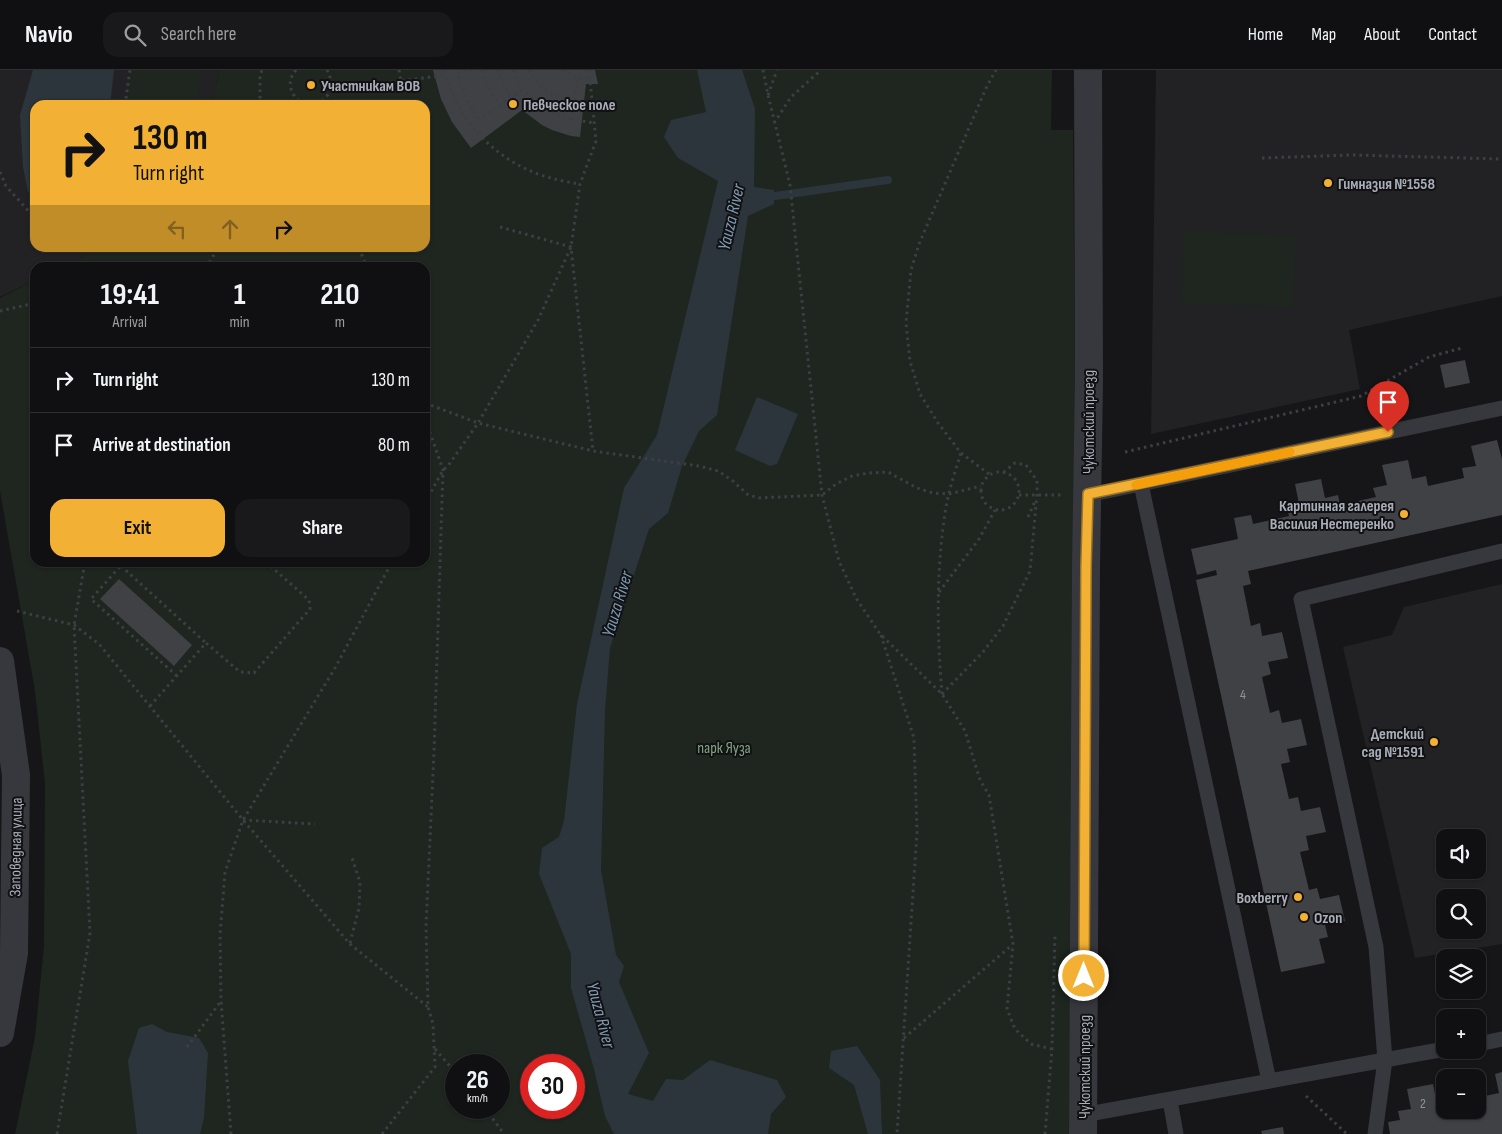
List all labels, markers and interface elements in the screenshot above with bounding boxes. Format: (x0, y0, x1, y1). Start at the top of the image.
search box (103, 12, 453, 57)
text: Navio (25, 20, 73, 49)
icon: search (121, 21, 149, 49)
text: Search here (161, 23, 236, 46)
text: Home (1248, 24, 1283, 45)
text: Map (1311, 24, 1336, 45)
text: About (1364, 24, 1400, 45)
text: Contact (1428, 24, 1477, 45)
place label: Участникам ВОВ (321, 77, 420, 96)
marker: Участникам ВОВ (305, 79, 317, 91)
place label: Певческое поле (523, 96, 616, 115)
marker: Певческое поле (507, 98, 519, 110)
text: 130 m (133, 117, 208, 160)
icon: right (50, 120, 115, 185)
text: Turn right (133, 160, 204, 187)
place label: Гимназия №1558 (1338, 175, 1435, 194)
marker: Гимназия №1558 (1322, 177, 1334, 189)
water label: Yauza River (714, 181, 750, 252)
icon: left (163, 215, 191, 243)
icon: ahead (216, 215, 244, 243)
icon: right (269, 215, 297, 243)
text: 19:41 (101, 277, 159, 313)
text: 1 (234, 277, 245, 313)
text: 210 (320, 277, 359, 313)
text: Arrival (113, 313, 147, 332)
text: min (230, 313, 250, 332)
text: m (335, 313, 345, 332)
icon: right (50, 366, 78, 394)
text: Turn right (93, 369, 158, 392)
text: 130 m (372, 369, 410, 392)
street label: Чукотский проезд (1080, 370, 1099, 474)
pin (1367, 381, 1409, 432)
icon: arrive (1374, 388, 1402, 416)
icon: arrive (50, 431, 78, 459)
text: Arrive at destination (93, 434, 231, 457)
text: 80 m (378, 434, 410, 457)
place label: Картинная галерея Василия Нестеренко (1270, 497, 1394, 534)
button: Exit (50, 499, 225, 557)
button: Share (235, 499, 410, 557)
marker: Картинная галерея Василия Нестеренко (1398, 508, 1410, 520)
water label: Yauza River (598, 568, 638, 639)
house number: 4 (1240, 686, 1246, 703)
place label: Детский сад №1591 (1362, 725, 1425, 762)
marker: Детский сад №1591 (1428, 736, 1440, 748)
park label: парк Яуза (697, 739, 751, 758)
street label: Заповедная улица (6, 797, 27, 897)
map controls (1436, 829, 1486, 1119)
button: sound (1436, 829, 1486, 879)
place label: Boxberry (1236, 889, 1288, 908)
button: search (1436, 889, 1486, 939)
marker: Boxberry (1292, 891, 1304, 903)
place label: Ozon (1314, 909, 1342, 928)
marker: Ozon (1298, 911, 1310, 923)
position arrow (1057, 949, 1109, 1001)
button: layers (1436, 949, 1486, 999)
water label: Yauza River (582, 980, 620, 1051)
button: + (1436, 1009, 1486, 1059)
street label: Чукотский проезд (1076, 1015, 1095, 1119)
speed limit sign: 30 (520, 1054, 585, 1119)
text: 26 (466, 1065, 489, 1096)
button: − (1436, 1069, 1486, 1119)
text: km/h (467, 1091, 488, 1106)
house number: 2 (1420, 1095, 1426, 1112)

